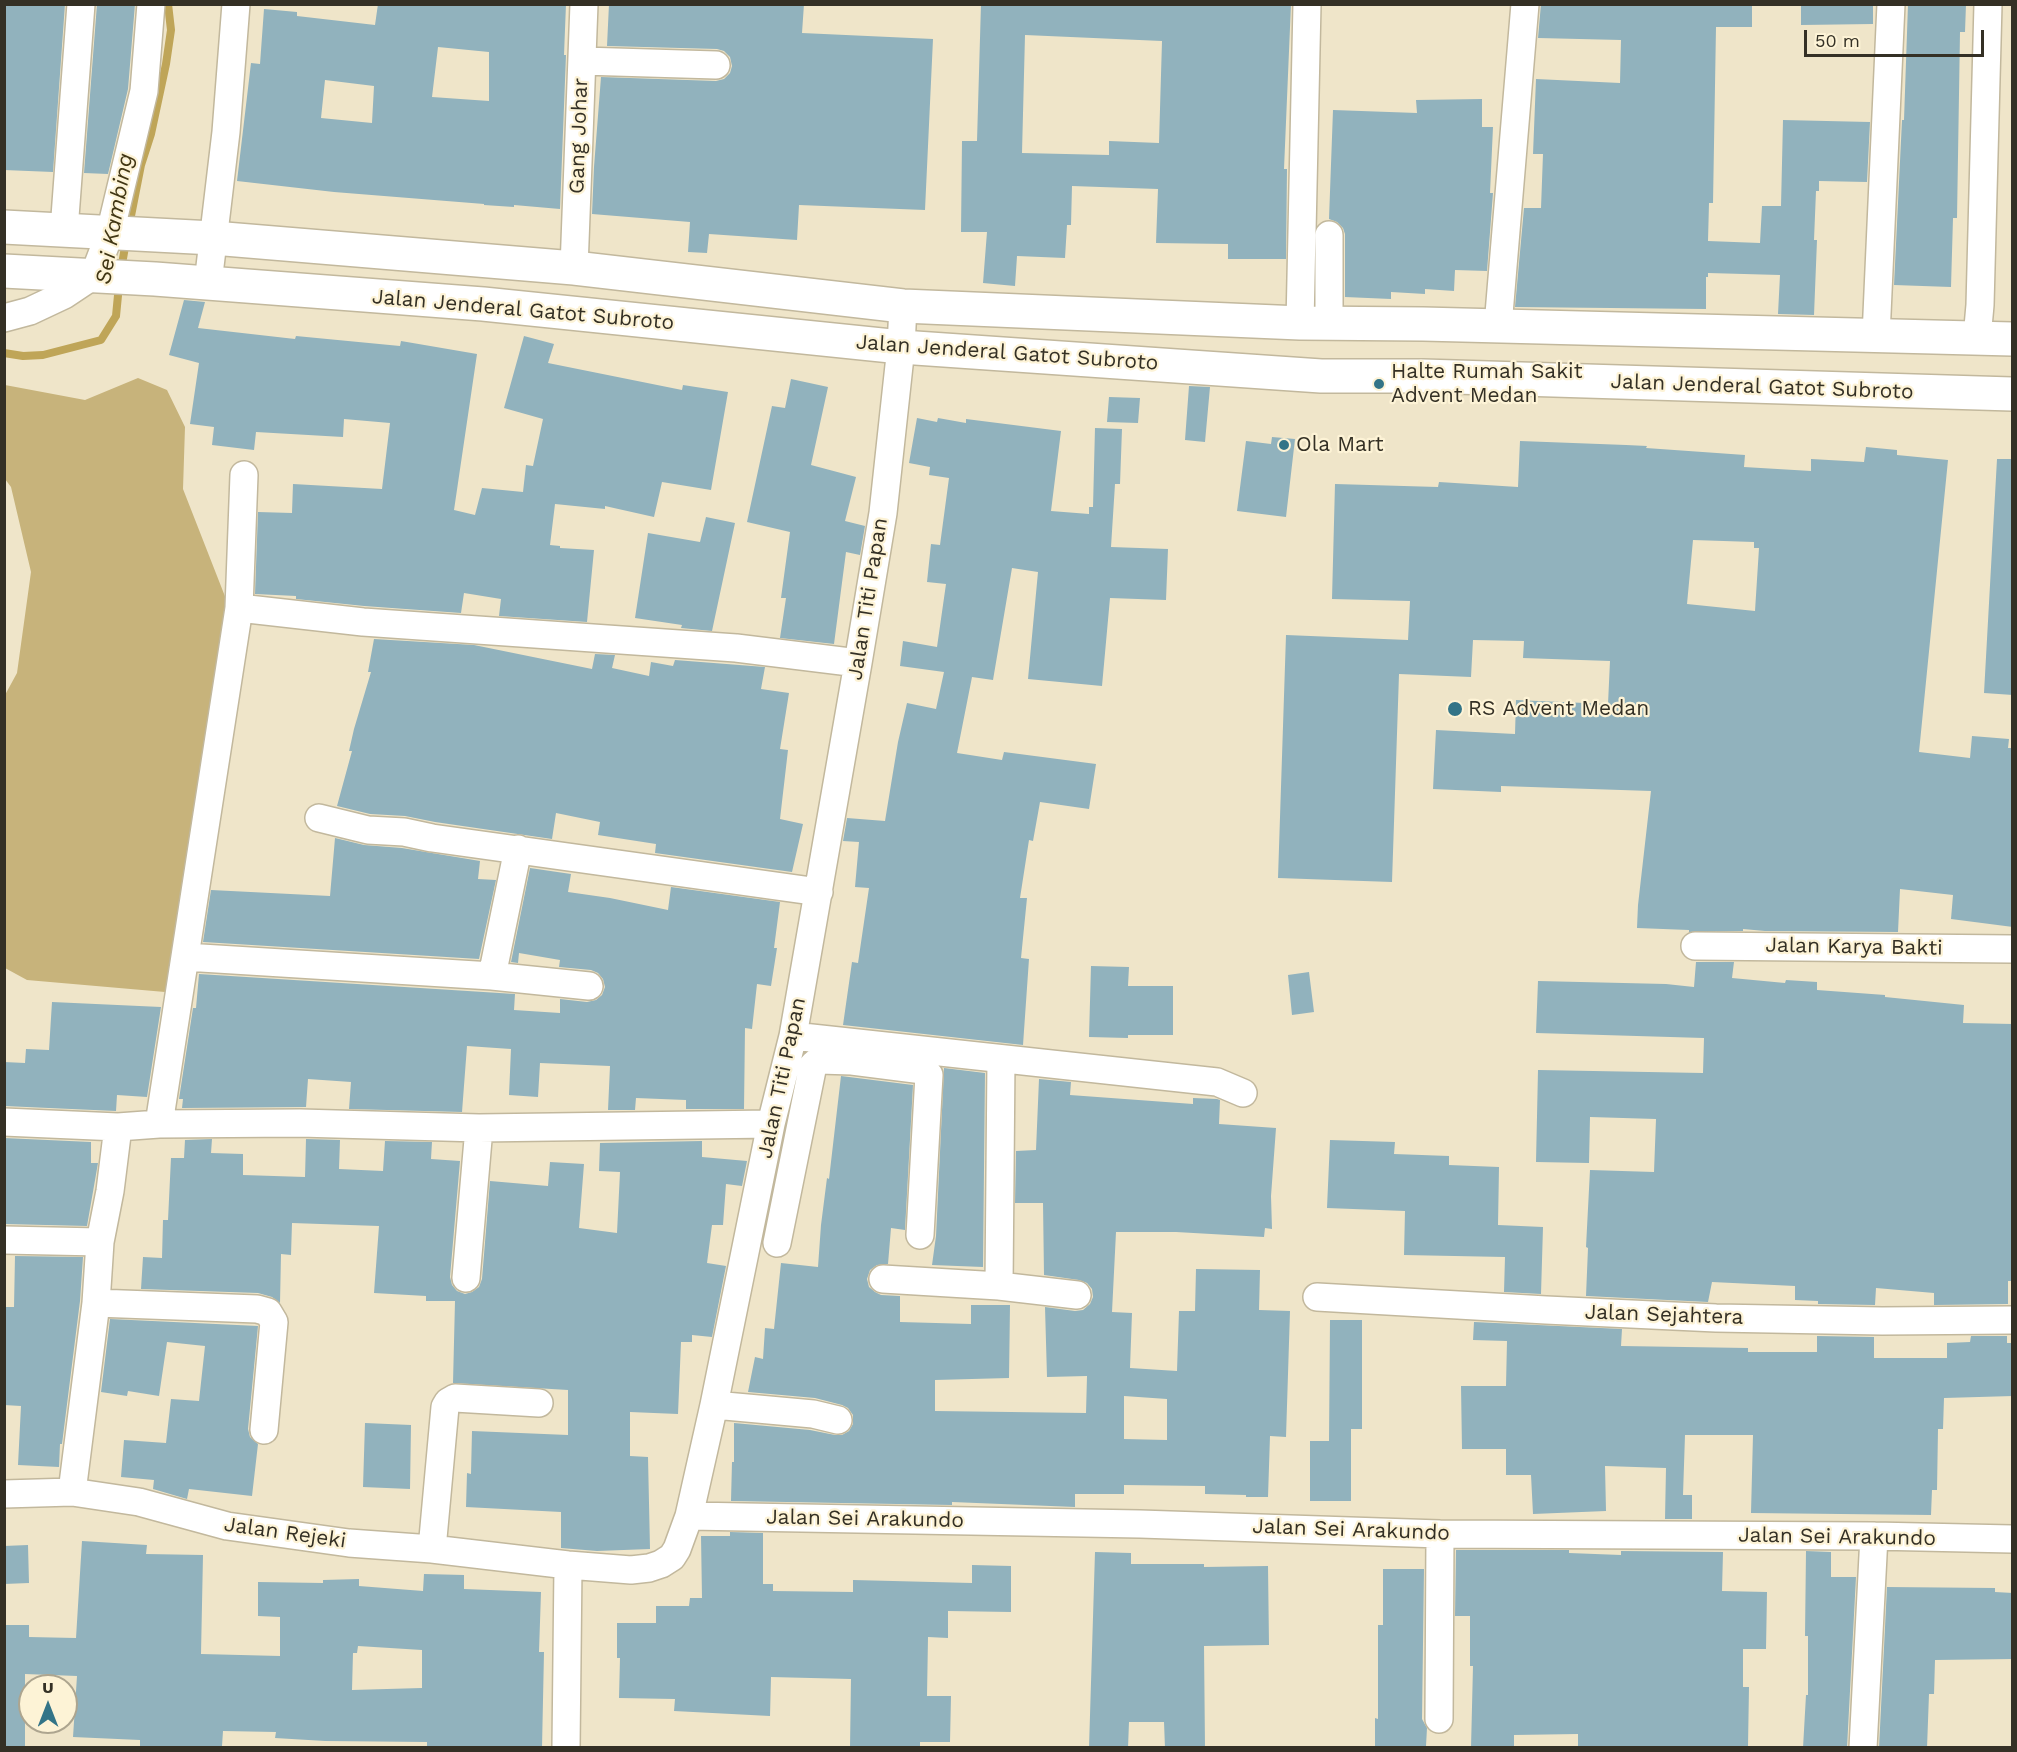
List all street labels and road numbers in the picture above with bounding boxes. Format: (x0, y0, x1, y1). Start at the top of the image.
street label: Gang Johar (564, 77, 594, 195)
street label: Jalan Jenderal Gatot Subroto (371, 284, 675, 336)
street label: Jalan Jenderal Gatot Subroto (855, 330, 1159, 376)
street label: Jalan Jenderal Gatot Subroto (1610, 369, 1914, 405)
street label: Jalan Titi Papan (843, 516, 893, 682)
street label: Jalan Karya Bakti (1765, 933, 1943, 961)
street label: Jalan Titi Papan (753, 995, 811, 1161)
street label: Jalan Sejahtera (1584, 1300, 1744, 1330)
street label: Jalan Sei Arakundo (766, 1505, 964, 1533)
street label: Jalan Rejeki (222, 1512, 348, 1554)
street label: Jalan Sei Arakundo (1252, 1514, 1450, 1546)
street label: Jalan Sei Arakundo (1738, 1523, 1936, 1551)

